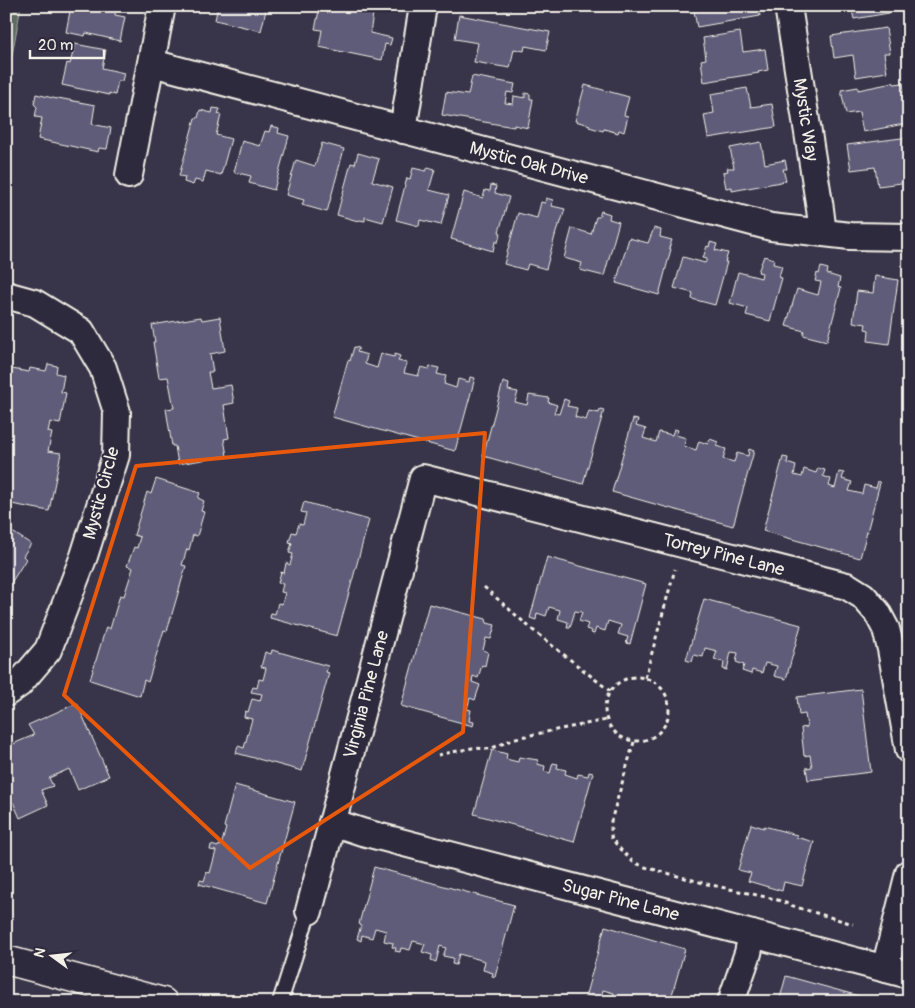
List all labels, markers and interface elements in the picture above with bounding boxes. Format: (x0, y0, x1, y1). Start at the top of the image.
scale bar (30, 28, 104, 60)
text: 20 m (38, 36, 73, 55)
street label: Mystic Way (788, 77, 823, 163)
street label: Mystic Oak Drive (467, 137, 591, 190)
street label: Mystic Circle (78, 444, 125, 542)
street label: Torrey Pine Lane (660, 529, 787, 582)
street label: Virginia Pine Lane (339, 628, 394, 761)
street label: Sugar Pine Lane (559, 874, 682, 926)
north arrow (28, 930, 78, 980)
text: N (30, 946, 49, 960)

